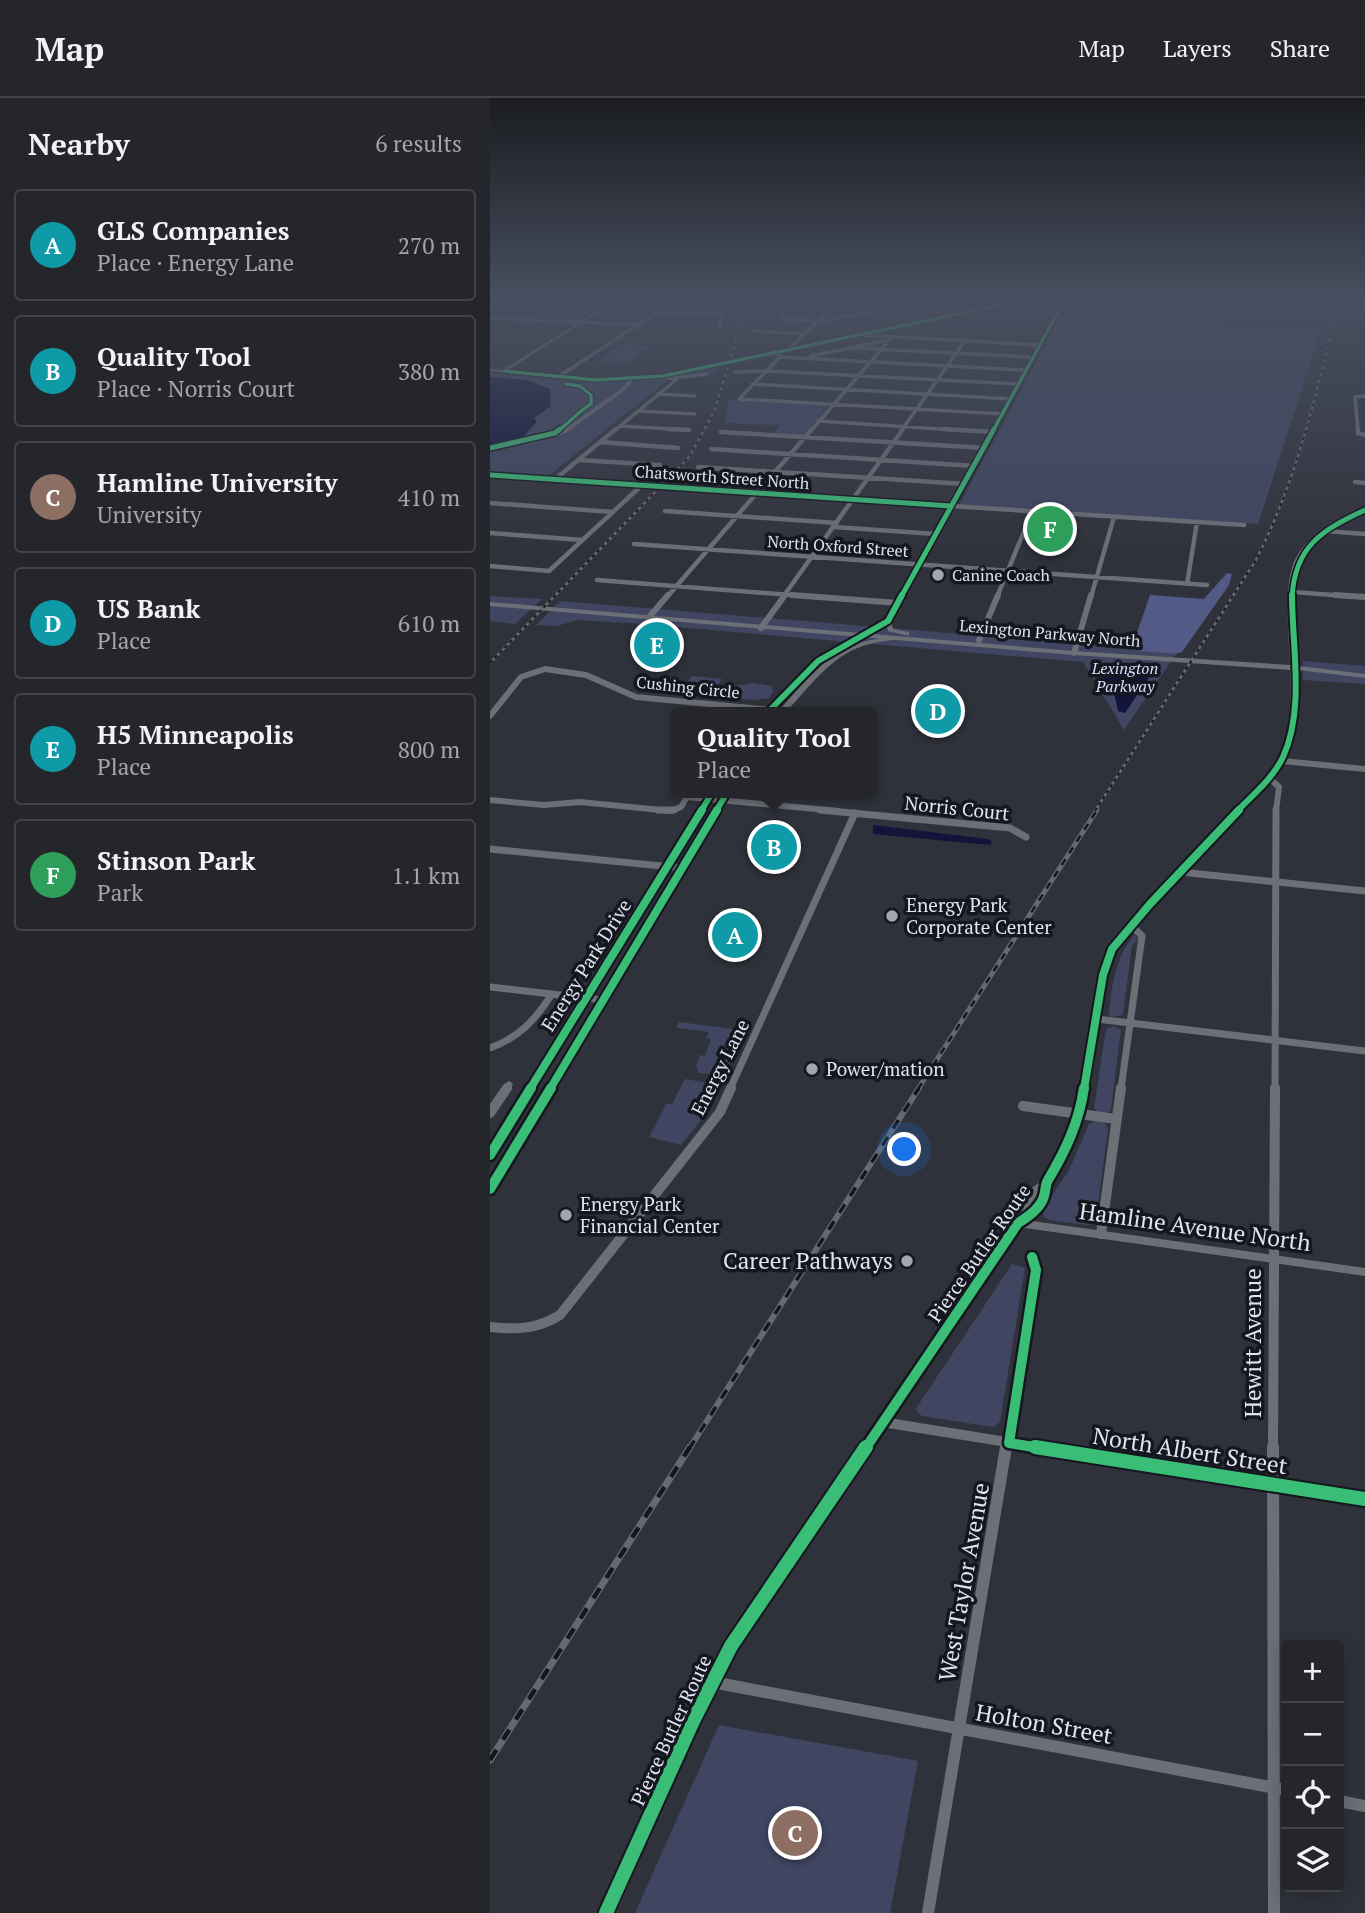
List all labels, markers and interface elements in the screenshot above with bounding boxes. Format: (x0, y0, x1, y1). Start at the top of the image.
text: Map (35, 27, 104, 70)
text: Map (1078, 32, 1125, 64)
text: Layers (1163, 32, 1232, 64)
text: Share (1270, 32, 1330, 64)
text: Nearby (28, 124, 130, 164)
text: 6 results (375, 128, 462, 159)
text: GLS Companies (97, 213, 289, 247)
text: A (45, 230, 61, 261)
text: 270 m (398, 230, 460, 261)
text: Place · Energy Lane (97, 247, 294, 278)
text: Quality Tool (97, 339, 251, 373)
text: B (46, 356, 60, 387)
text: 380 m (398, 356, 460, 387)
text: Place · Norris Court (97, 373, 295, 404)
street label: Chatsworth Street North (634, 460, 811, 494)
text: Hamline University (97, 465, 338, 499)
text: C (46, 482, 61, 513)
text: 410 m (398, 482, 460, 513)
text: University (97, 499, 202, 530)
pin: F (1027, 503, 1073, 555)
street label: North Oxford Street (767, 530, 909, 562)
place label: Canine Coach (952, 564, 1050, 586)
marker: Canine Coach (930, 567, 946, 583)
text: US Bank (97, 591, 200, 625)
text: D (45, 608, 61, 639)
text: 610 m (398, 608, 460, 639)
street label: Lexington Parkway North (959, 614, 1142, 652)
pin: E (634, 619, 680, 671)
text: Place (97, 625, 151, 656)
park label: Lexington Parkway (1091, 657, 1158, 697)
street label: Cushing Circle (635, 671, 741, 703)
pin: D (915, 685, 961, 737)
popup (671, 707, 877, 798)
text: H5 Minneapolis (97, 717, 294, 751)
text: Quality Tool (697, 720, 851, 754)
text: E (46, 734, 60, 765)
text: 800 m (398, 734, 460, 765)
text: Place (97, 751, 151, 782)
text: Place (697, 754, 751, 785)
street label: Norris Court (903, 790, 1011, 825)
pin: B (751, 821, 797, 873)
text: Stinson Park (97, 843, 256, 877)
text: F (46, 860, 60, 891)
text: 1.1 km (392, 860, 460, 891)
text: Park (97, 877, 143, 908)
place label: Energy Park Corporate Center (906, 892, 1052, 939)
street label: Energy Park Drive (535, 894, 636, 1036)
marker: Energy Park Corporate Center (884, 908, 900, 924)
pin: A (712, 909, 758, 961)
street label: Energy Lane (685, 1015, 754, 1119)
place label: Power/mation (826, 1056, 945, 1081)
marker: Power/mation (804, 1061, 820, 1077)
your location (887, 1132, 921, 1166)
street label: Pierce Butler Route (922, 1179, 1036, 1327)
place label: Energy Park Financial Center (580, 1191, 720, 1238)
street label: Hamline Avenue North (1077, 1195, 1313, 1258)
marker: Energy Park Financial Center (558, 1207, 574, 1223)
place label: Career Pathways (723, 1245, 893, 1276)
marker: Career Pathways (899, 1253, 915, 1269)
street label: Hewitt Avenue (1237, 1268, 1268, 1418)
street label: North Albert Street (1091, 1420, 1290, 1481)
street label: West Taylor Avenue (931, 1480, 996, 1684)
map controls (1281, 1640, 1344, 1892)
button: + (1281, 1640, 1344, 1703)
street label: Pierce Butler Route (625, 1651, 716, 1809)
street label: Holton Street (973, 1696, 1115, 1751)
button: − (1281, 1703, 1344, 1766)
button: locate (1281, 1766, 1344, 1829)
pin: C (772, 1807, 818, 1859)
button: layers (1281, 1829, 1344, 1892)

